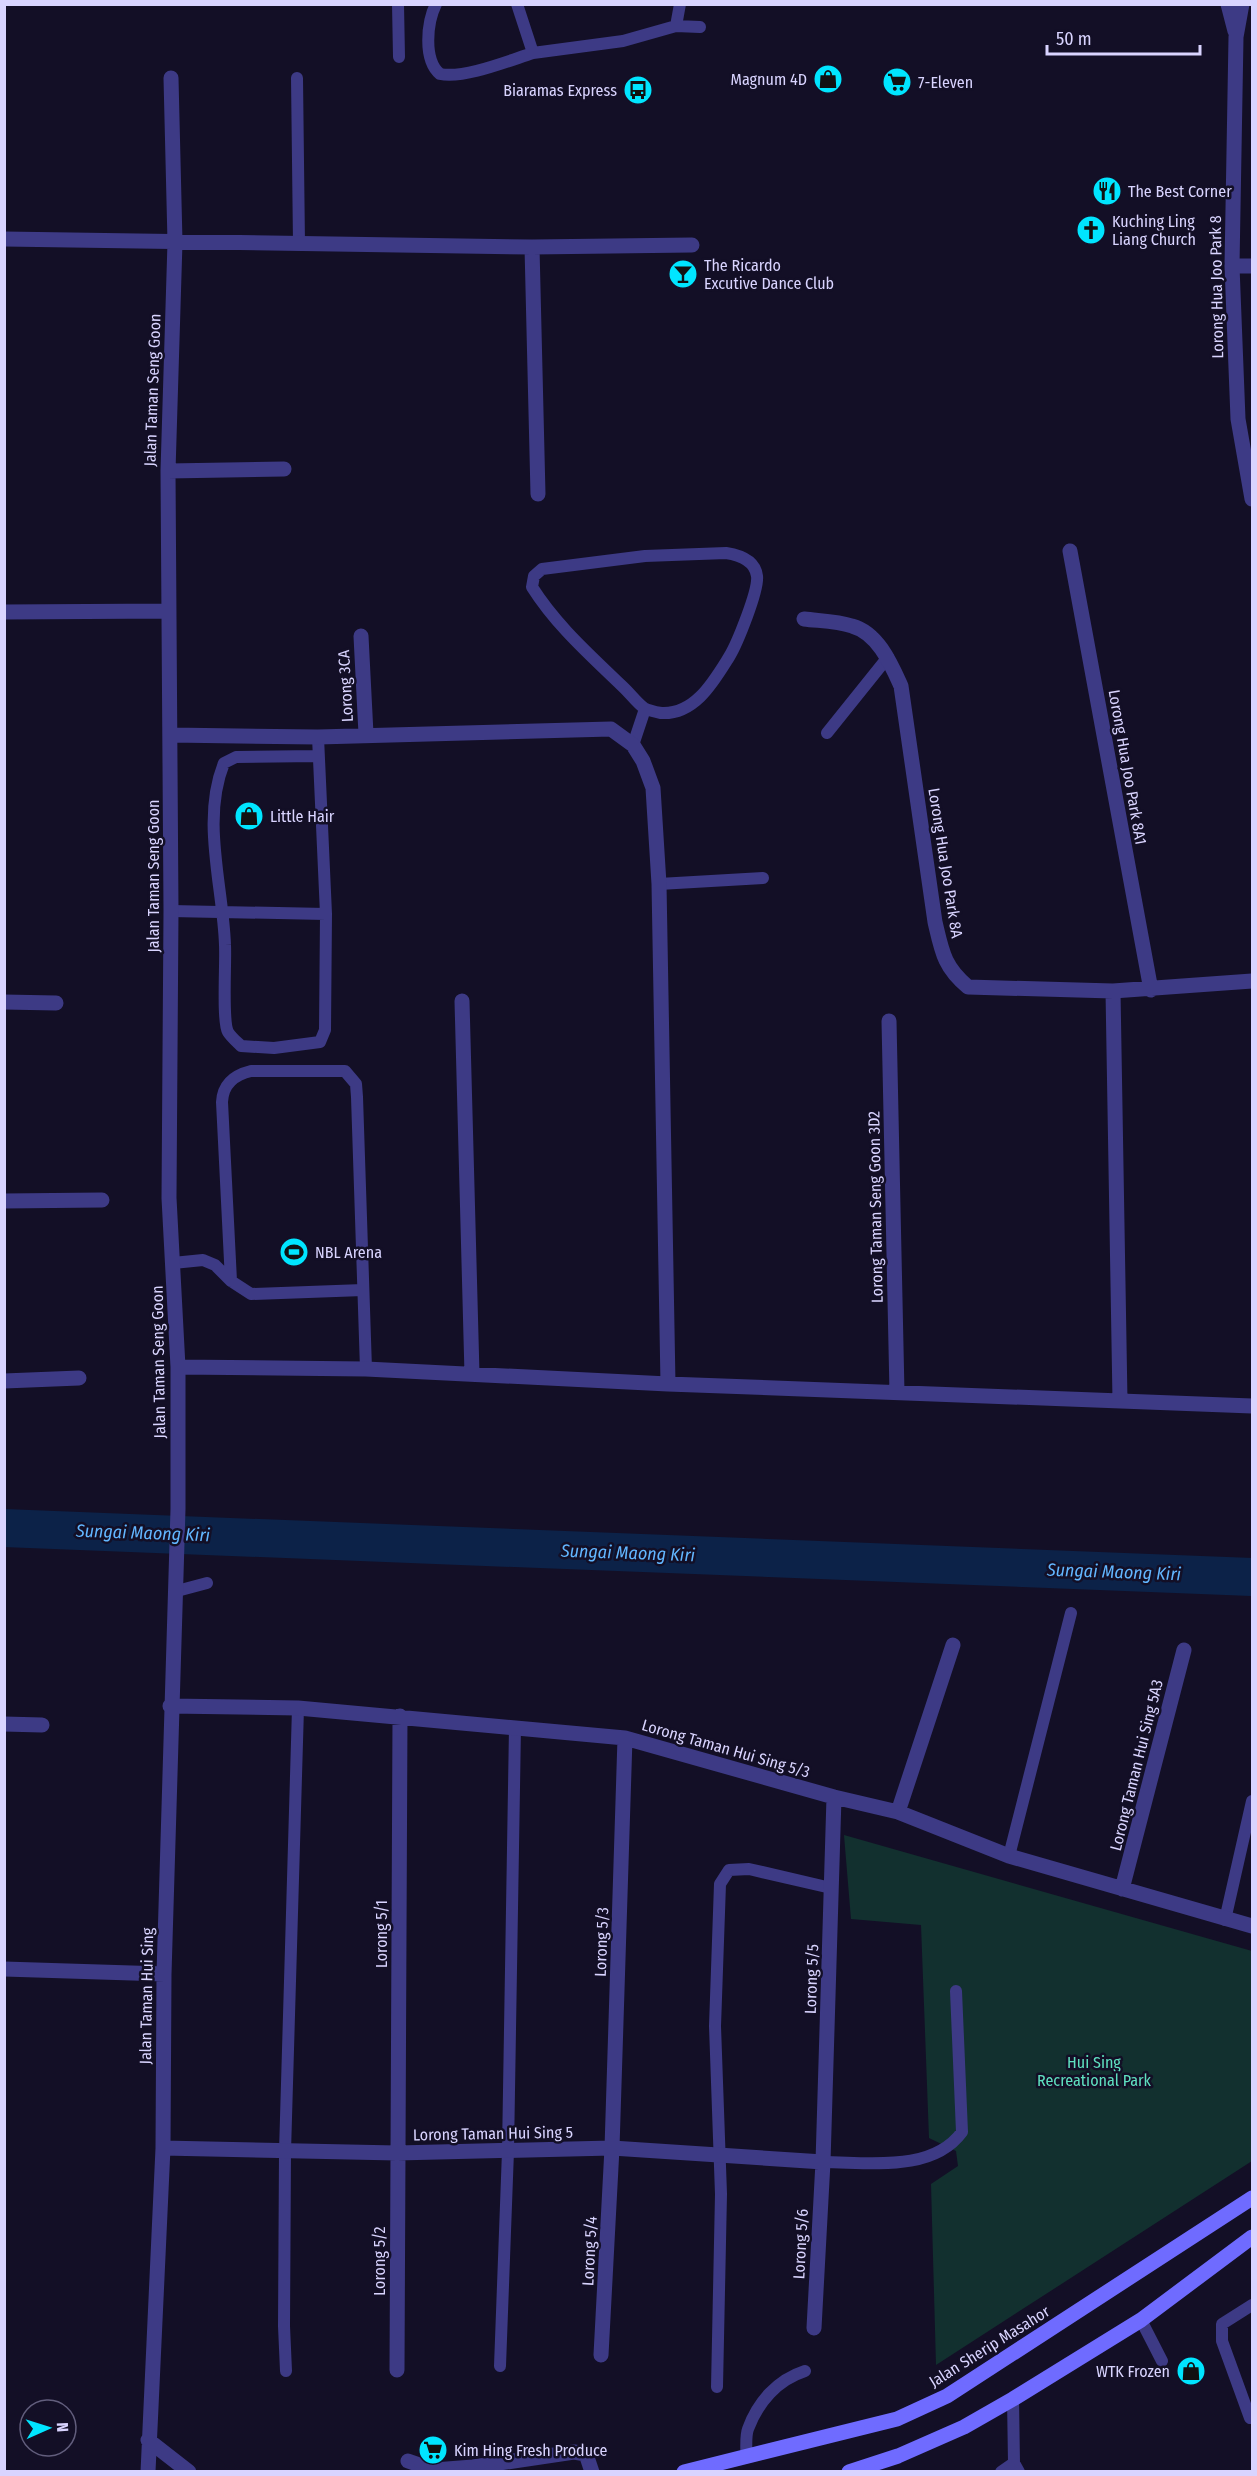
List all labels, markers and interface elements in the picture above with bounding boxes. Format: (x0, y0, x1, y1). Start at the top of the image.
scale bar (1047, 18, 1200, 56)
text: 50 m (1056, 28, 1092, 50)
shop icon: Magnum 4D (812, 63, 844, 95)
supermarket icon: 7-Eleven (881, 66, 913, 98)
place label: Magnum 4D (731, 70, 807, 89)
place label: 7-Eleven (918, 73, 973, 92)
bus stop icon: Biaramas Express (622, 74, 654, 106)
place label: Biaramas Express (503, 81, 617, 100)
restaurant icon: The Best Corner (1091, 175, 1123, 207)
place label: The Best Corner (1128, 182, 1232, 201)
place label: Kuching Ling Liang Church (1112, 212, 1196, 249)
church icon: Kuching Ling Liang Church (1075, 214, 1107, 246)
street label: Lorong Hua Joo Park 8 (1206, 215, 1227, 359)
place label: The Ricardo Excutive Dance Club (704, 256, 834, 293)
bar icon: The Ricardo Excutive Dance Club (667, 258, 699, 290)
street label: Jalan Taman Seng Goon (140, 313, 165, 467)
street label: Lorong 3CA (334, 649, 357, 723)
street label: Lorong Hua Joo Park 8A1 (1105, 688, 1151, 846)
street label: Lorong Hua Joo Park 8A (924, 787, 967, 940)
street label: Jalan Taman Seng Goon (144, 800, 163, 953)
shop icon: Little Hair (233, 800, 265, 832)
place label: Little Hair (270, 807, 335, 826)
street label: Lorong Taman Seng Goon 3D2 (864, 1111, 887, 1303)
sports icon: NBL Arena (278, 1236, 310, 1268)
place label: NBL Arena (315, 1243, 382, 1262)
street label: Jalan Taman Seng Goon (148, 1285, 169, 1439)
water label: Sungai Maong Kiri (75, 1520, 211, 1546)
water label: Sungai Maong Kiri (560, 1540, 696, 1566)
water label: Sungai Maong Kiri (1046, 1559, 1182, 1585)
street label: Lorong Taman Hui Sing 5A3 (1106, 1678, 1167, 1853)
street label: Lorong Taman Hui Sing 5/3 (640, 1715, 812, 1782)
street label: Lorong 5/1 (372, 1900, 391, 1968)
street label: Lorong 5/3 (591, 1907, 612, 1977)
street label: Jalan Taman Hui Sing (136, 1927, 157, 2065)
street label: Lorong 5/5 (801, 1944, 822, 2014)
park label: Hui Sing Recreational Park (1037, 2053, 1152, 2090)
street label: Lorong Taman Hui Sing 5 (413, 2123, 573, 2144)
street label: Lorong 5/6 (789, 2208, 812, 2280)
street label: Lorong 5/4 (578, 2215, 601, 2286)
street label: Lorong 5/2 (370, 2226, 389, 2296)
street label: Jalan Sherip Masahor (926, 2301, 1053, 2391)
shop icon: WTK Frozen (1175, 2355, 1207, 2387)
place label: WTK Frozen (1096, 2362, 1170, 2381)
north arrow (18, 2398, 78, 2458)
text: N (53, 2422, 72, 2433)
supermarket icon: Kim Hing Fresh Produce (417, 2434, 449, 2466)
place label: Kim Hing Fresh Produce (454, 2441, 608, 2460)

